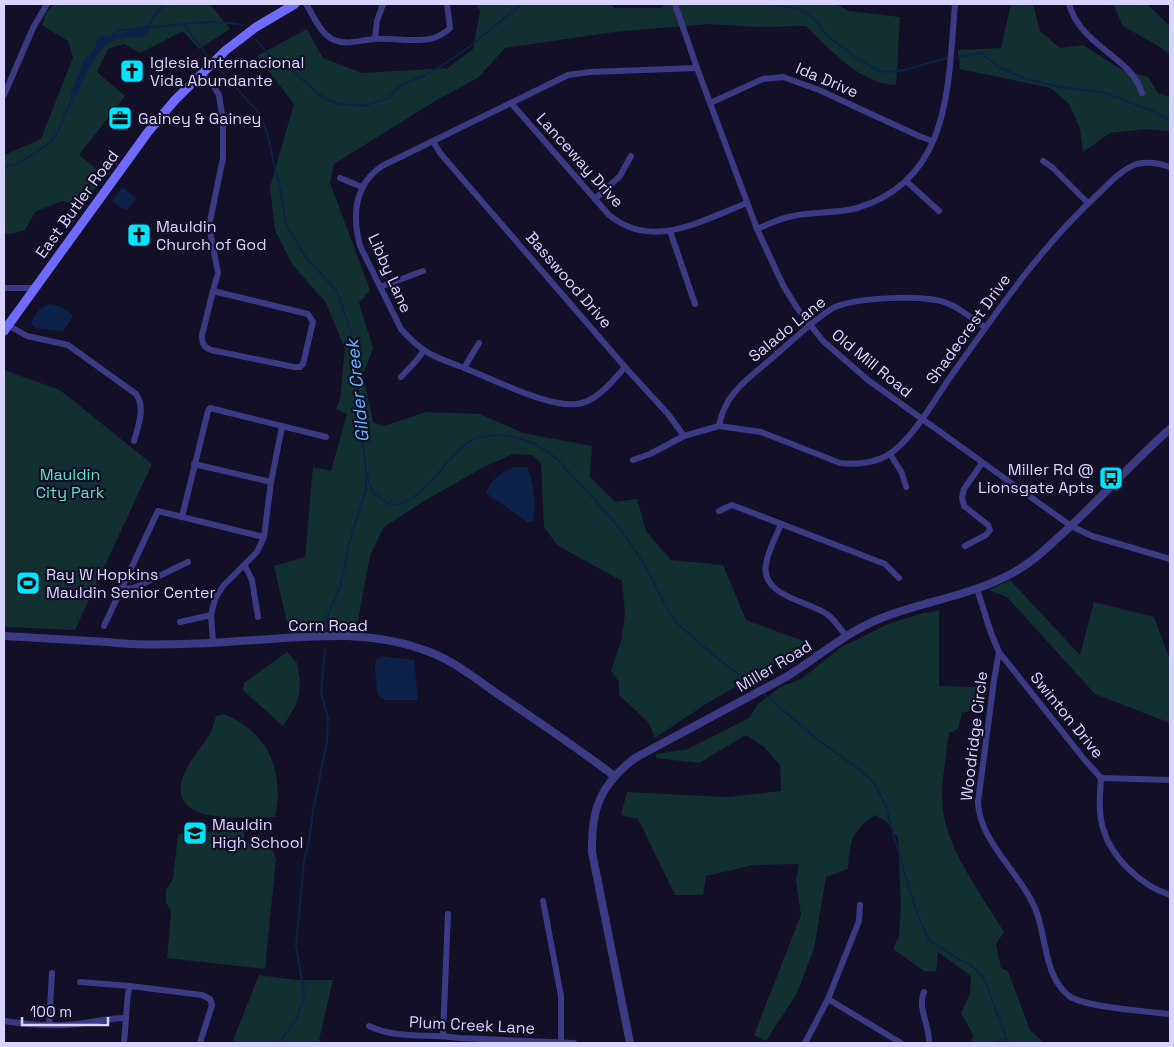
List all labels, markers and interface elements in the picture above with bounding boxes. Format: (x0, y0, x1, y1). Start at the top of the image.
place label: Iglesia Internacional Vida Abundante (150, 52, 304, 91)
street label: Ida Drive (793, 57, 861, 103)
church icon: Iglesia Internacional Vida Abundante (119, 58, 145, 84)
office icon: Gainey & Gainey (107, 105, 133, 131)
place label: Gainey & Gainey (138, 108, 261, 129)
street label: Lanceway Drive (532, 108, 628, 212)
street label: East Butler Road (31, 146, 123, 262)
place label: Mauldin Church of God (156, 216, 267, 255)
church icon: Mauldin Church of God (126, 222, 152, 248)
street label: Basswood Drive (521, 227, 617, 333)
street label: Libby Lane (363, 230, 417, 316)
street label: Shadecrest Drive (921, 270, 1015, 388)
street label: Salado Lane (744, 291, 830, 367)
street label: Old Mill Road (827, 324, 917, 402)
water label: Gilder Creek (340, 336, 374, 444)
place label: Miller Rd @ Lionsgate Apts (978, 459, 1094, 498)
park label: Mauldin City Park (36, 464, 105, 503)
bus stop icon: Miller Rd @ Lionsgate Apts (1098, 465, 1124, 491)
place label: Ray W Hopkins Mauldin Senior Center (46, 564, 216, 603)
sports icon: Ray W Hopkins Mauldin Senior Center (15, 570, 41, 596)
street label: Corn Road (288, 615, 368, 636)
street label: Miller Road (732, 635, 816, 697)
street label: Swinton Drive (1026, 667, 1108, 763)
street label: Woodridge Circle (956, 670, 992, 802)
place label: Mauldin High School (212, 814, 303, 853)
school or university icon: Mauldin High School (182, 820, 208, 846)
scale bar (22, 994, 109, 1026)
text: 100 m (30, 1002, 72, 1021)
street label: Plum Creek Lane (408, 1011, 536, 1039)

